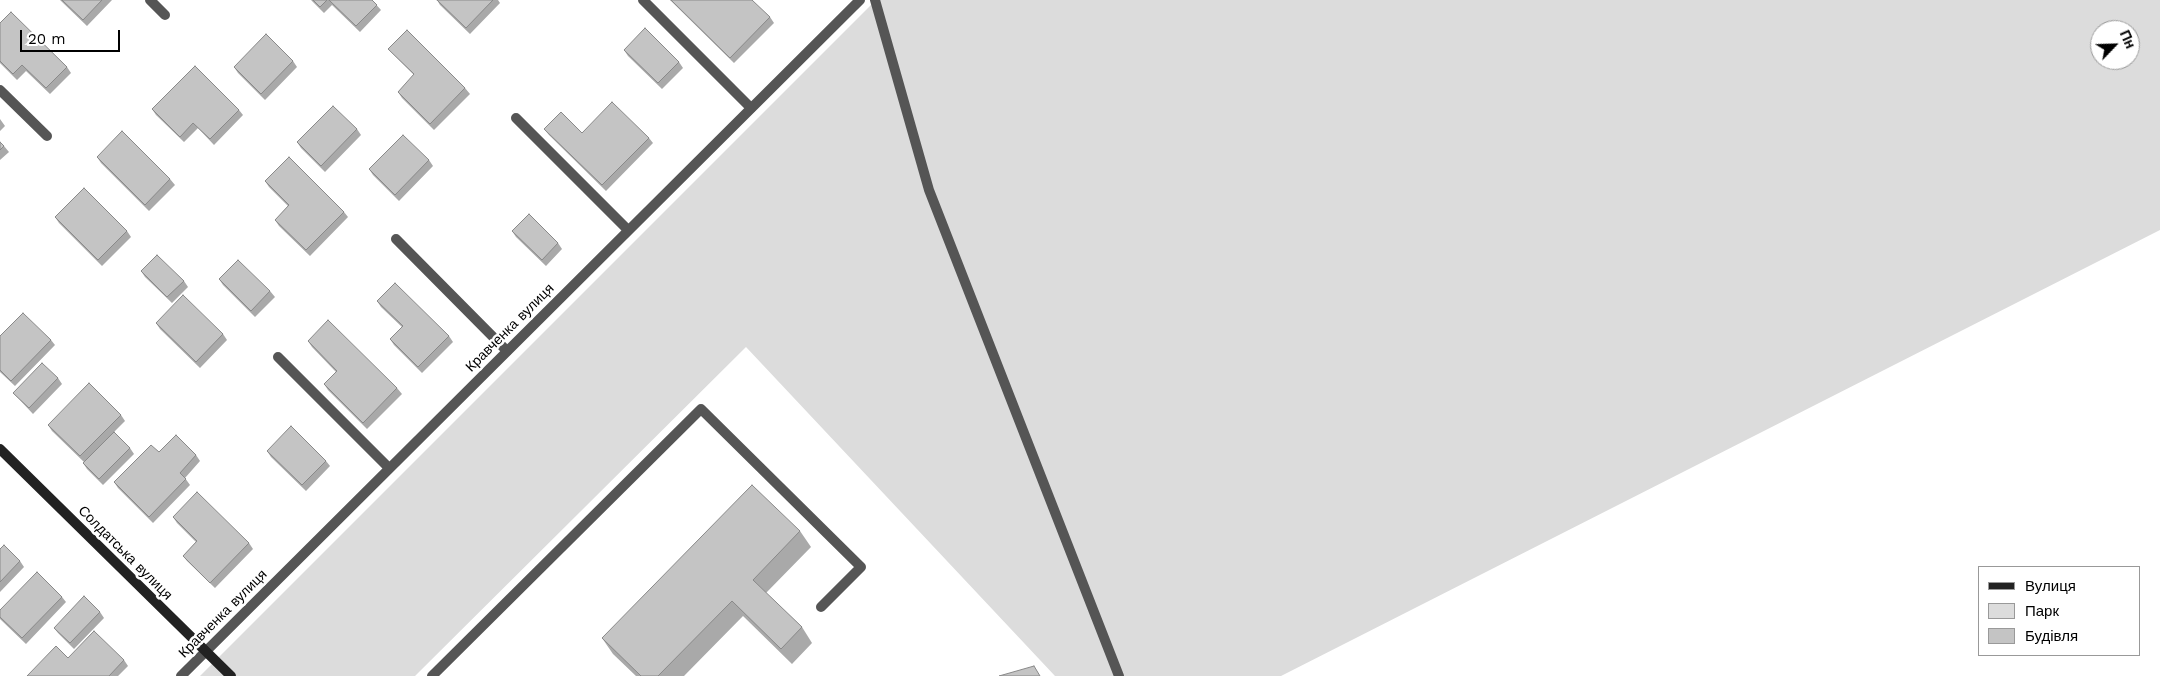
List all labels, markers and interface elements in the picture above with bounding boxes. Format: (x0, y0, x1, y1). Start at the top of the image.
scale bar (22, 20, 122, 52)
north arrow (2090, 20, 2140, 70)
text: Пн (2117, 28, 2139, 51)
text: 20 m (28, 30, 66, 48)
street label: Кравченка вулиця (462, 280, 558, 376)
street label: Солдатська вулиця (74, 502, 176, 604)
street label: Кравченка вулиця (175, 566, 271, 662)
legend (1978, 566, 2140, 656)
text: Вулиця (2025, 577, 2076, 595)
text: Парк (2025, 602, 2059, 620)
text: Будівля (2025, 627, 2078, 645)

